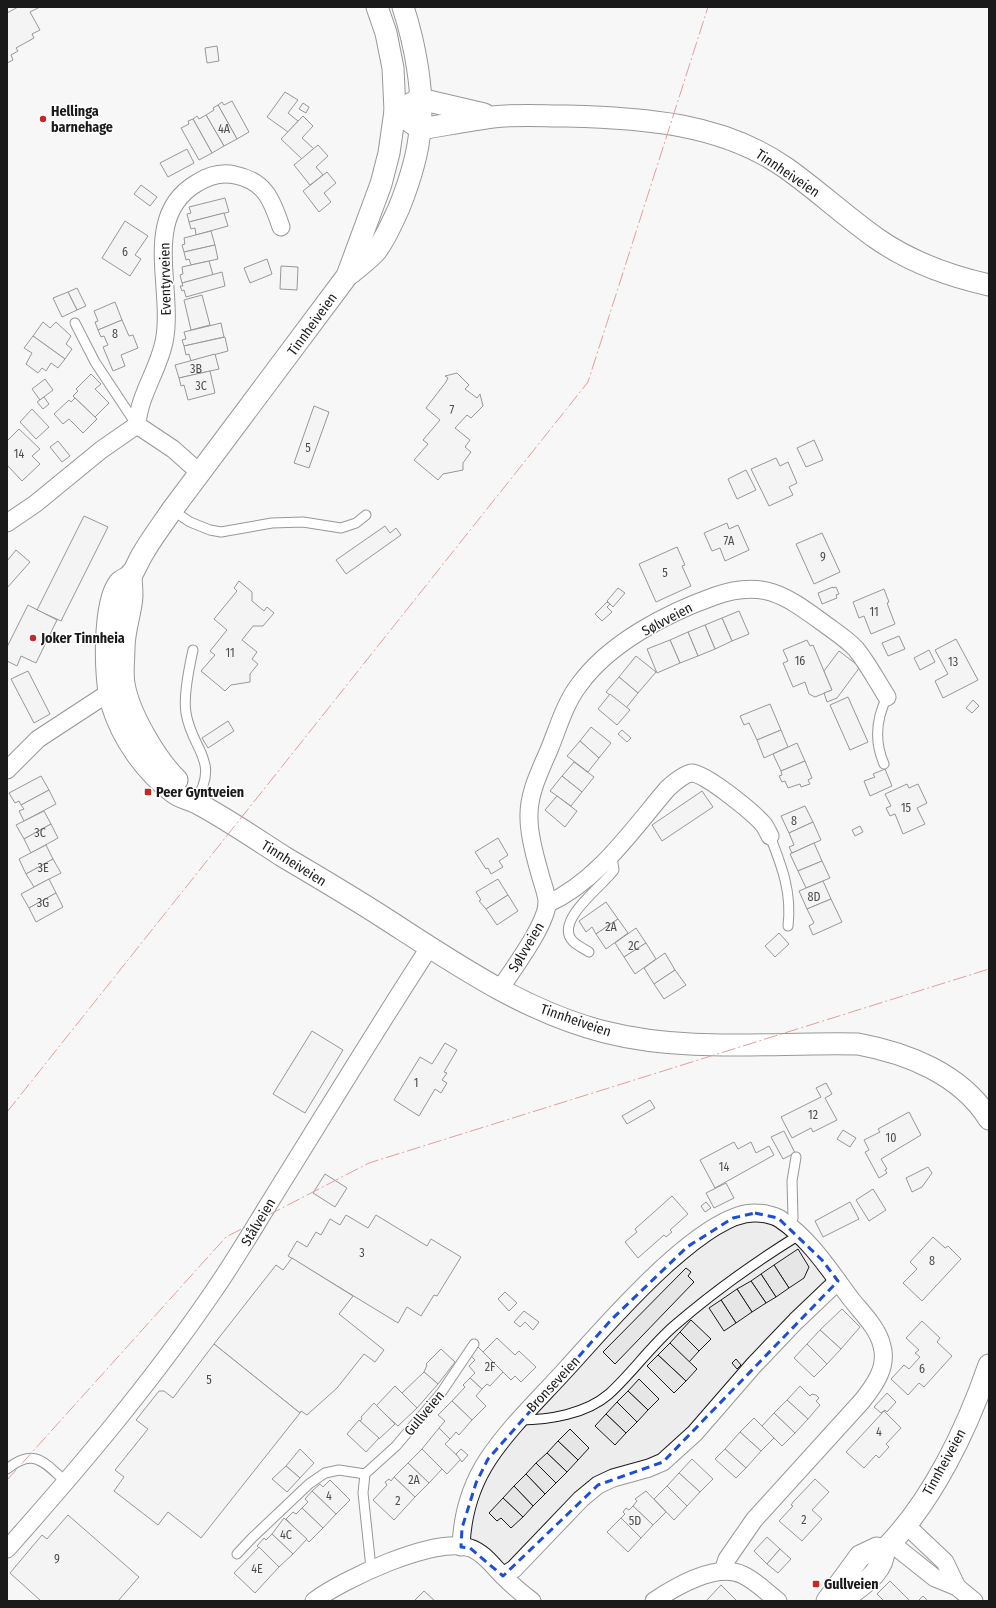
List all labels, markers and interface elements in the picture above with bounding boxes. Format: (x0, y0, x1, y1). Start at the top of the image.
place label: Hellinga barnehage (51, 103, 113, 136)
marker: Hellinga barnehage (38, 114, 48, 124)
house number: 4A (218, 122, 231, 136)
street label: Tinnheiveien (753, 146, 823, 201)
street label: Eventyrveien (156, 242, 175, 316)
house number: 6 (122, 245, 128, 259)
street label: Tinnheiveien (284, 290, 341, 359)
house number: 8 (112, 327, 118, 341)
house number: 3B (190, 362, 202, 376)
house number: 3C (195, 379, 207, 393)
house number: 7 (450, 403, 455, 417)
house number: 5 (305, 441, 311, 455)
house number: 14 (14, 447, 24, 461)
house number: 7A (724, 534, 735, 548)
house number: 9 (820, 550, 826, 564)
house number: 5 (662, 566, 668, 580)
street label: Sølvveien (639, 599, 696, 640)
house number: 11 (869, 605, 879, 619)
place label: Joker Tinnheia (40, 630, 125, 647)
marker: Joker Tinnheia (28, 633, 38, 643)
house number: 11 (225, 646, 235, 660)
house number: 16 (795, 654, 805, 668)
house number: 13 (948, 655, 958, 669)
place label: Peer Gyntveien (156, 784, 244, 801)
marker: Peer Gyntveien (143, 787, 153, 797)
house number: 15 (901, 801, 912, 815)
house number: 8 (791, 814, 797, 828)
house number: 3C (34, 826, 46, 840)
street label: Tinnheiveien (258, 837, 329, 890)
house number: 3E (37, 861, 49, 875)
house number: 8D (808, 890, 821, 904)
house number: 3G (37, 896, 49, 910)
street label: Sølvveien (505, 919, 548, 975)
house number: 2A (605, 920, 617, 934)
house number: 2C (628, 939, 640, 953)
street label: Tinnheiveien (538, 1000, 613, 1040)
house number: 1 (414, 1076, 418, 1090)
house number: 12 (808, 1108, 818, 1122)
house number: 10 (886, 1131, 896, 1145)
house number: 14 (719, 1160, 729, 1174)
street label: Stålveien (238, 1195, 279, 1249)
house number: 3 (359, 1246, 365, 1260)
house number: 8 (929, 1254, 935, 1268)
street label: Bronseveien (523, 1353, 584, 1416)
house number: 2F (485, 1360, 496, 1374)
house number: 6 (919, 1362, 925, 1376)
house number: 5 (206, 1373, 212, 1387)
street label: Gullveien (401, 1387, 448, 1439)
house number: 4 (876, 1425, 882, 1439)
street label: Tinnheiveien (919, 1426, 970, 1499)
house number: 2A (408, 1473, 420, 1487)
house number: 4 (326, 1489, 332, 1503)
house number: 2 (395, 1494, 401, 1508)
house number: 2 (801, 1513, 807, 1527)
house number: 5D (629, 1514, 641, 1528)
house number: 4C (280, 1528, 292, 1542)
house number: 9 (54, 1552, 60, 1566)
house number: 4E (251, 1562, 263, 1576)
place label: Gullveien (824, 1576, 879, 1593)
marker: Gullveien (811, 1579, 821, 1589)

